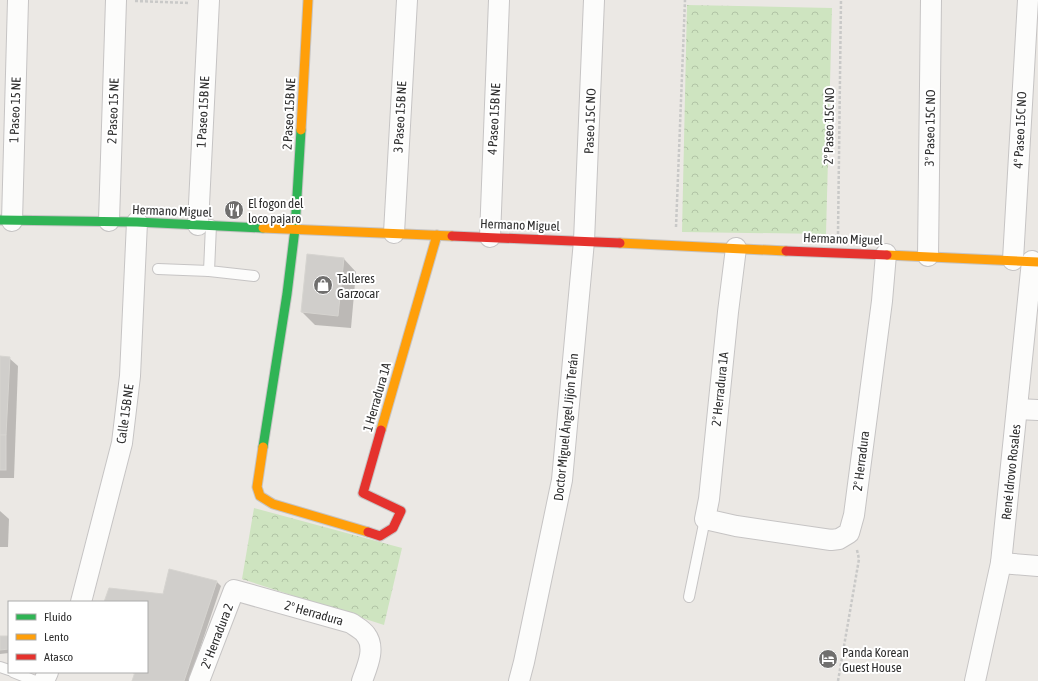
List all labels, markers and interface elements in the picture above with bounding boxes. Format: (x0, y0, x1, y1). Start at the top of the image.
street label: 1 Paseo 15B NE (194, 75, 212, 148)
street label: 1 Paseo 15 NE (6, 77, 24, 143)
street label: 2 Paseo 15B NE (280, 77, 298, 150)
street label: 2 Paseo 15 NE (104, 78, 122, 144)
street label: 3 Paseo 15B NE (391, 80, 409, 153)
street label: 4 Paseo 15B NE (485, 82, 503, 155)
street label: 2° Paseo 15C NO (821, 87, 837, 165)
street label: Paseo 15C NO (581, 88, 599, 154)
street label: 3° Paseo 15C NO (922, 89, 938, 167)
street label: 4° Paseo 15C NO (1010, 91, 1030, 169)
place label: El fogon del loco pajaro (248, 196, 304, 226)
restaurant icon: El fogon del loco pajaro (223, 199, 245, 221)
street label: Hermano Miguel (132, 202, 213, 220)
street label: Hermano Miguel (480, 216, 561, 234)
street label: Hermano Miguel (803, 230, 884, 248)
place label: Talleres Garzocar (337, 271, 379, 301)
shop icon: Talleres Garzocar (312, 274, 334, 296)
street label: 2° Herradura 1A (709, 350, 731, 427)
street label: Doctor Miguel Ángel Jijón Terán (551, 352, 581, 502)
street label: 1 Herradura 1A (360, 360, 394, 433)
street label: Calle 15B NE (113, 383, 137, 445)
street label: René Idrovo Rosales (999, 423, 1024, 520)
street label: 2° Herradura (850, 430, 872, 492)
street label: 2° Herradura (283, 597, 345, 629)
legend (8, 601, 148, 673)
street label: 2° Herradura 2 (198, 601, 236, 671)
text: Fluido (44, 610, 72, 624)
text: Lento (44, 630, 69, 644)
place label: Panda Korean Guest House (842, 645, 909, 675)
hotel icon: Panda Korean Guest House (817, 648, 839, 670)
text: Atasco (44, 650, 74, 664)

